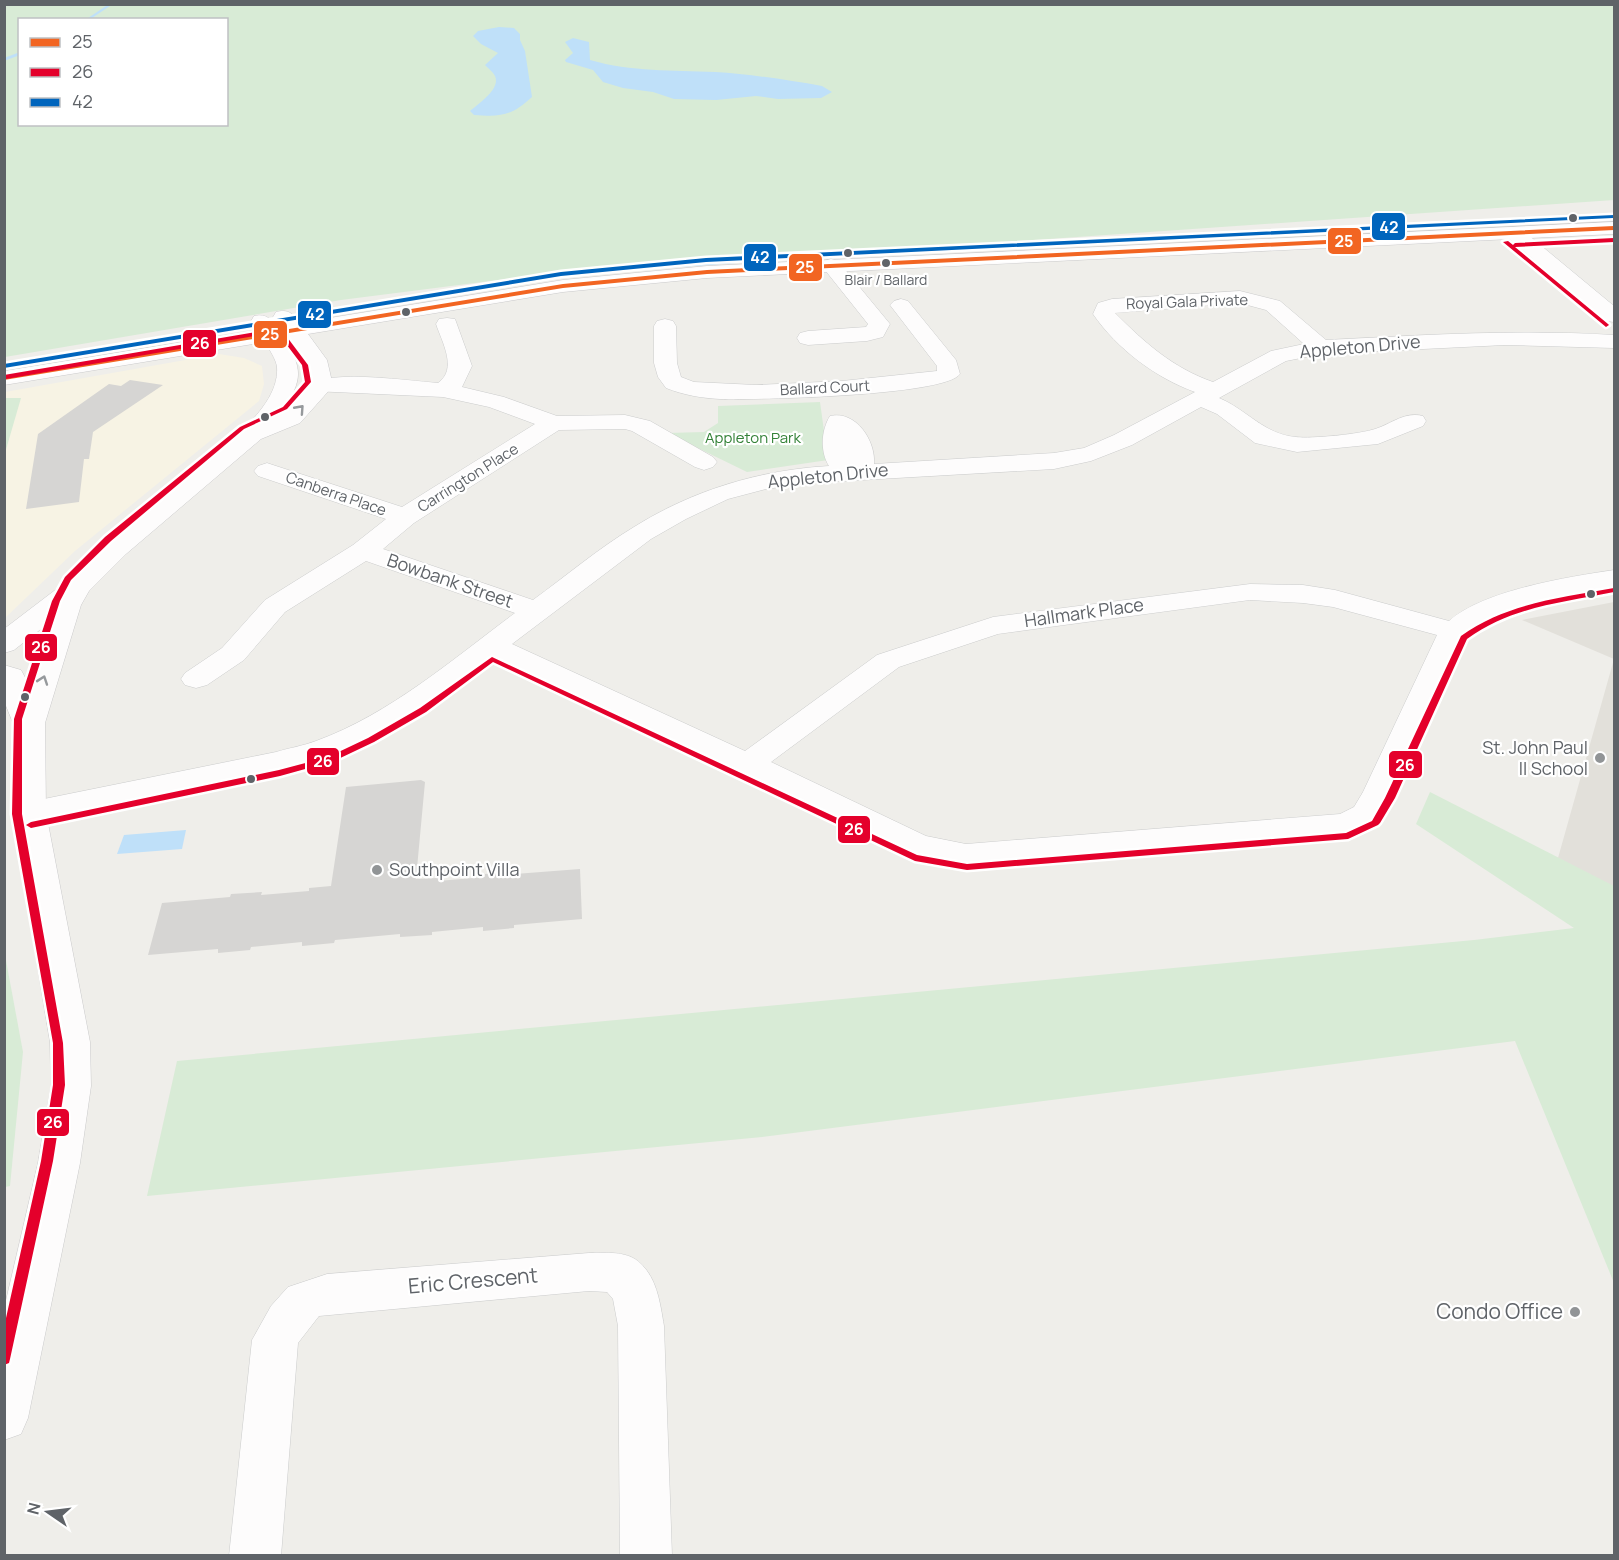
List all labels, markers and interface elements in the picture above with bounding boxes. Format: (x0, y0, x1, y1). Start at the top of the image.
legend (18, 18, 228, 126)
text: 25 (72, 29, 93, 53)
text: 26 (72, 59, 93, 83)
text: 42 (72, 89, 93, 113)
line badge: 42 (1371, 212, 1406, 241)
unlabelled marker (1567, 212, 1579, 224)
text: 42 (1379, 216, 1399, 238)
line badge: 25 (1327, 227, 1362, 255)
text: 25 (1335, 230, 1353, 252)
line badge: 42 (743, 243, 777, 272)
text: 42 (750, 246, 770, 268)
unlabelled marker (842, 247, 854, 259)
line badge: 25 (788, 253, 823, 282)
text: 25 (796, 256, 814, 278)
marker: Blair / Ballard (880, 257, 892, 269)
place label: Blair / Ballard (845, 270, 927, 289)
street label: Royal Gala Private (1126, 289, 1249, 314)
line badge: 42 (297, 300, 332, 329)
text: 42 (305, 303, 325, 325)
unlabelled marker (400, 306, 412, 318)
line badge: 25 (253, 320, 288, 349)
text: 25 (261, 323, 279, 345)
line badge: 26 (182, 329, 217, 358)
street label: Appleton Drive (1298, 329, 1421, 363)
text: 26 (190, 332, 210, 354)
street label: Ballard Court (780, 375, 870, 400)
one-way arrow (293, 405, 304, 416)
unlabelled marker (259, 411, 271, 423)
park label: Appleton Park (705, 427, 802, 448)
street label: Carrington Place (413, 438, 522, 517)
street label: Appleton Drive (766, 457, 889, 493)
street label: Canberra Place (283, 466, 390, 521)
street label: Bowbank Street (384, 547, 517, 613)
unlabelled marker (1585, 588, 1597, 600)
street label: Hallmark Place (1023, 592, 1145, 632)
line badge: 26 (24, 633, 58, 662)
text: 26 (31, 636, 51, 658)
one-way arrow (36, 675, 49, 686)
unlabelled marker (19, 691, 31, 703)
place label: St. John Paul II School (1482, 735, 1588, 780)
line badge: 26 (306, 747, 340, 776)
text: 26 (313, 750, 333, 772)
line badge: 26 (1388, 750, 1423, 779)
marker: St. John Paul II School (1593, 751, 1607, 765)
text: 26 (1395, 754, 1415, 776)
unlabelled marker (245, 773, 257, 785)
line badge: 26 (837, 815, 871, 844)
text: 26 (844, 818, 864, 840)
place label: Southpoint Villa (389, 857, 519, 881)
marker: Southpoint Villa (370, 863, 384, 877)
line badge: 26 (36, 1108, 70, 1137)
text: 26 (43, 1111, 63, 1133)
street label: Eric Crescent (407, 1260, 539, 1300)
place label: Condo Office (1436, 1297, 1563, 1325)
marker: Condo Office (1568, 1305, 1582, 1319)
north arrow (18, 1482, 78, 1542)
text: N (21, 1500, 46, 1517)

